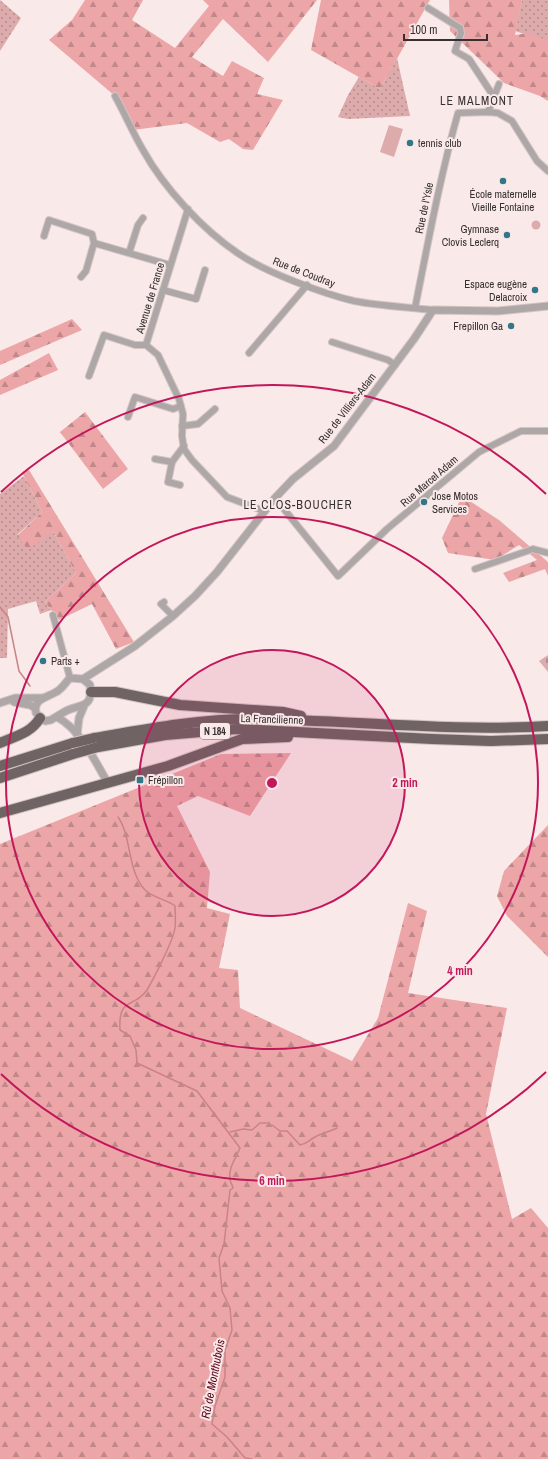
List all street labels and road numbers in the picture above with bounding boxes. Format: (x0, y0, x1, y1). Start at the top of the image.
street label: Rue de l'Ysle (412, 181, 436, 235)
street label: Rue de Coudray (271, 254, 338, 290)
street label: Avenue de France (132, 261, 167, 336)
street label: Rue de Villiers-Adam (315, 370, 379, 446)
street label: Rue Marcel Adam (397, 452, 461, 510)
street label: La Francilienne (240, 711, 304, 727)
road number: N 184 (200, 723, 230, 739)

